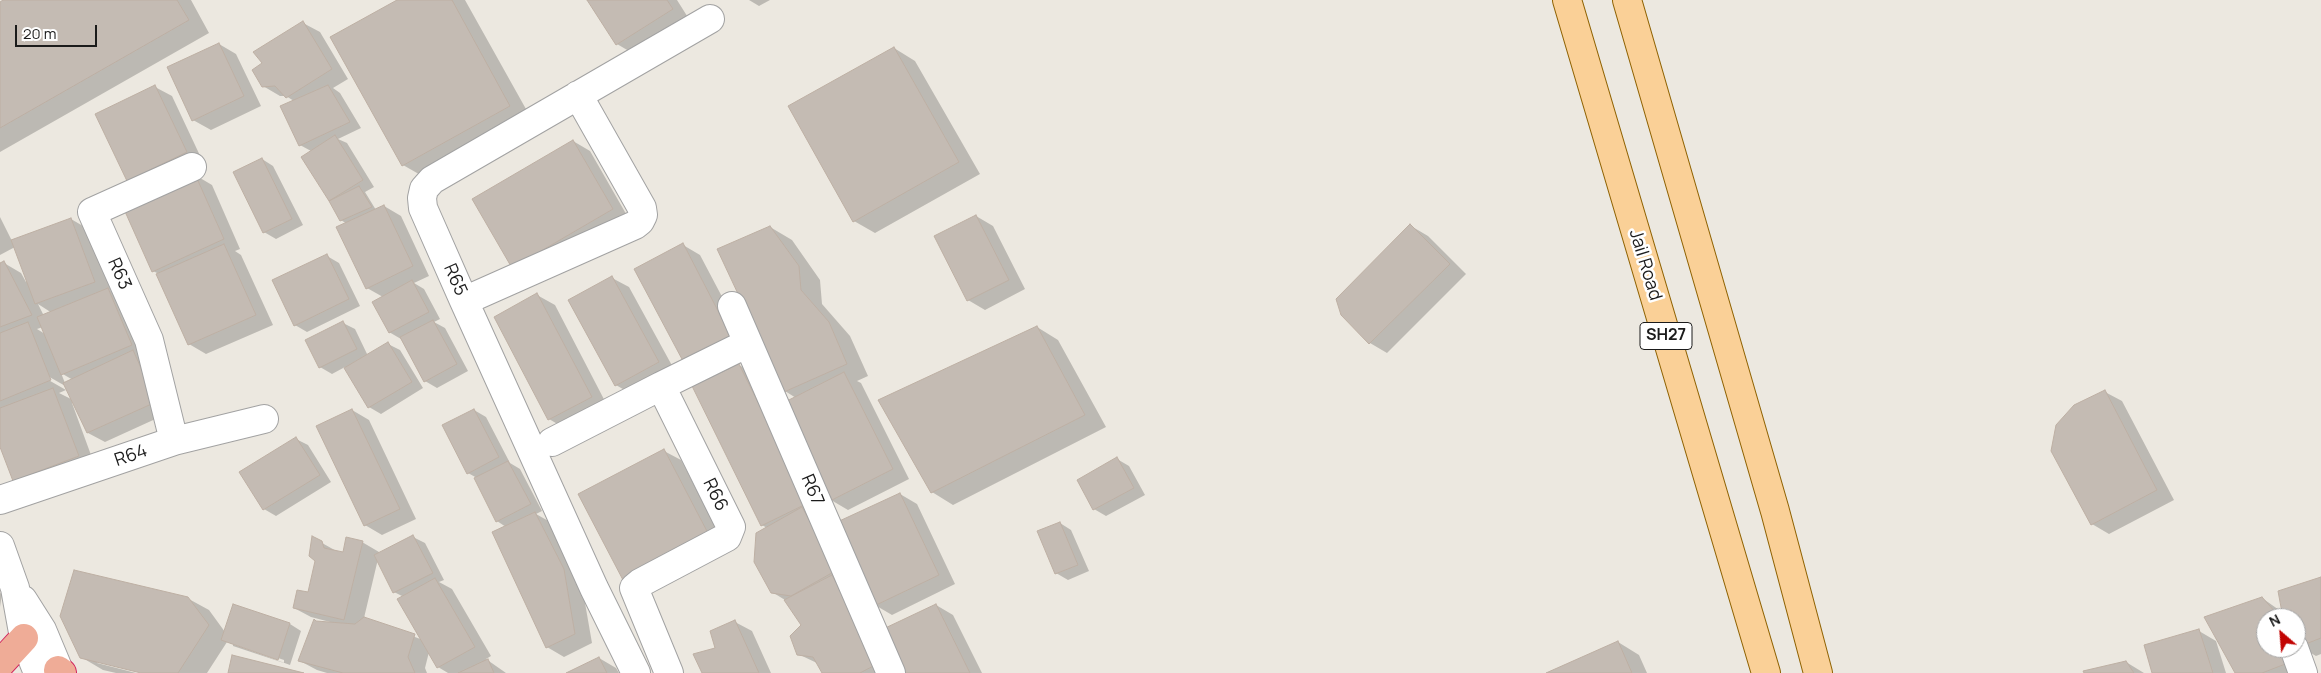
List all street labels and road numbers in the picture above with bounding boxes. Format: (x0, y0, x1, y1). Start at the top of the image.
street label: Jail Road (1624, 227, 1666, 303)
street label: R63 (103, 255, 135, 293)
street label: R65 (438, 261, 472, 299)
road number: SH27 (1640, 322, 1692, 350)
street label: R64 (112, 440, 150, 472)
street label: R67 (796, 471, 828, 509)
street label: R66 (698, 475, 732, 515)

